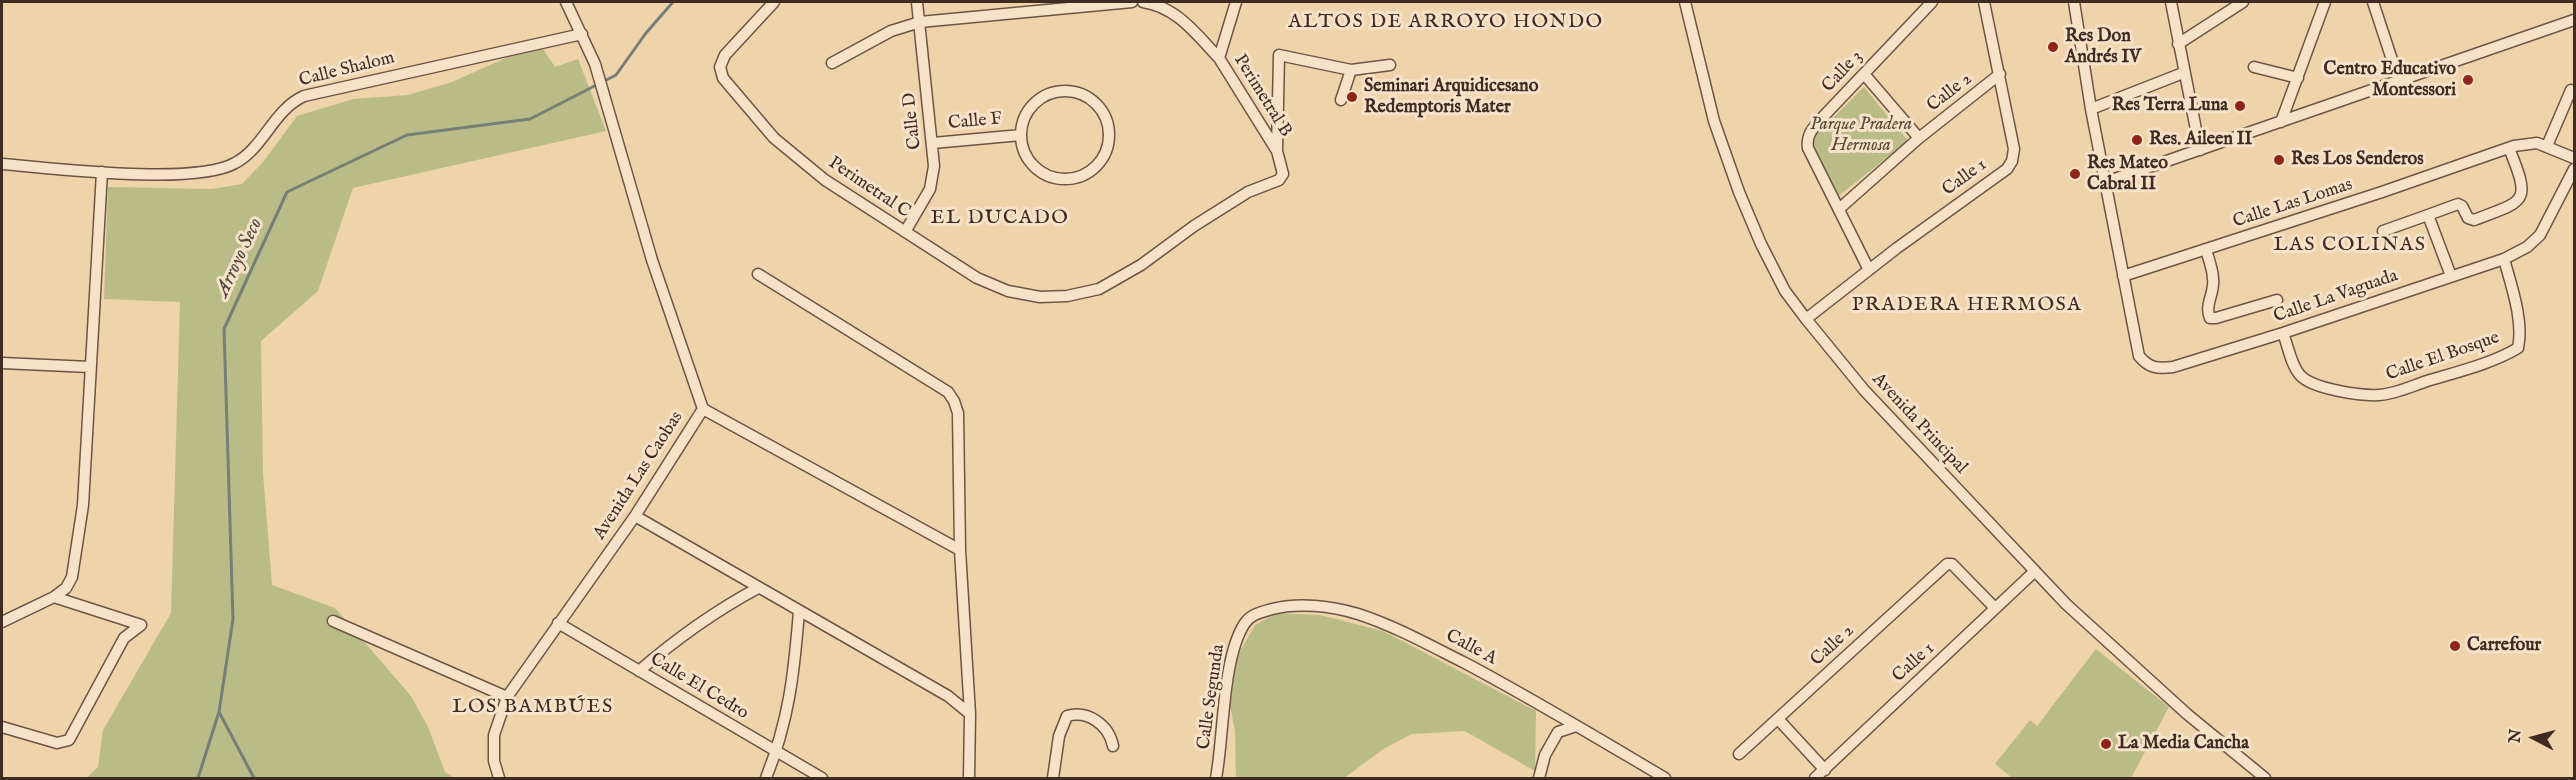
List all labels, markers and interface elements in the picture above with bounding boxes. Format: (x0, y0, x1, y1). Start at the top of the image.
district label: ALTOS DE ARROYO HONDO (1288, 11, 1604, 35)
place label: Res Don Andrés IV (2065, 26, 2141, 68)
marker: Res Don Andrés IV (2046, 40, 2060, 54)
street label: Calle 3 (1818, 47, 1868, 97)
street label: Calle Shalom (297, 48, 397, 92)
street label: Perimetral B (1228, 51, 1296, 141)
place label: Centro Educativo Montessori (2324, 59, 2456, 101)
street label: Calle 2 (1923, 69, 1977, 117)
marker: Centro Educativo Montessori (2461, 73, 2475, 87)
place label: Seminari Arquidicesano Redemptoris Mater (1364, 76, 1538, 118)
marker: Seminari Arquidicesano Redemptoris Mater (1345, 90, 1359, 104)
street label: Calle D (899, 91, 927, 151)
place label: Res Terra Luna (2112, 95, 2228, 117)
marker: Res Terra Luna (2233, 99, 2247, 113)
street label: Calle F (947, 109, 1003, 135)
park label: Parque Pradera Hermosa (1810, 114, 1912, 156)
place label: Res. Aileen II (2149, 129, 2252, 151)
marker: Res. Aileen II (2130, 133, 2144, 147)
place label: Res Los Senderos (2291, 149, 2424, 171)
street label: Perimetral C (824, 153, 914, 223)
place label: Res Mateo Cabral II (2087, 153, 2168, 195)
marker: Res Los Senderos (2272, 153, 2286, 167)
street label: Calle 1 (1939, 155, 1991, 201)
marker: Res Mateo Cabral II (2068, 167, 2082, 181)
street label: Calle Las Lomas (2231, 175, 2355, 233)
district label: EL DUCADO (931, 207, 1069, 231)
water label: Arroyo Seco (211, 215, 269, 301)
district label: LAS COLINAS (2274, 234, 2426, 258)
street label: Calle La Vaguada (2271, 266, 2401, 328)
district label: PRADERA HERMOSA (1852, 294, 2082, 318)
street label: Calle El Bosque (2384, 328, 2502, 386)
street label: Avenida Principal (1867, 369, 1971, 479)
street label: Avenida Las Caobas (590, 408, 688, 544)
street label: Calle 2 (1807, 621, 1859, 671)
street label: Calle A (1442, 626, 1500, 670)
place label: Carrefour (2467, 635, 2541, 657)
street label: Calle 1 (1888, 638, 1940, 688)
marker: Carrefour (2448, 639, 2462, 653)
street label: Calle Segunda (1194, 643, 1230, 751)
street label: Calle El Cedro (646, 649, 752, 725)
district label: LOS BAMBÚES (452, 696, 614, 720)
north arrow (2504, 708, 2564, 768)
text: N (2505, 728, 2527, 744)
place label: La Media Cancha (2118, 733, 2249, 755)
marker: La Media Cancha (2099, 737, 2113, 751)

